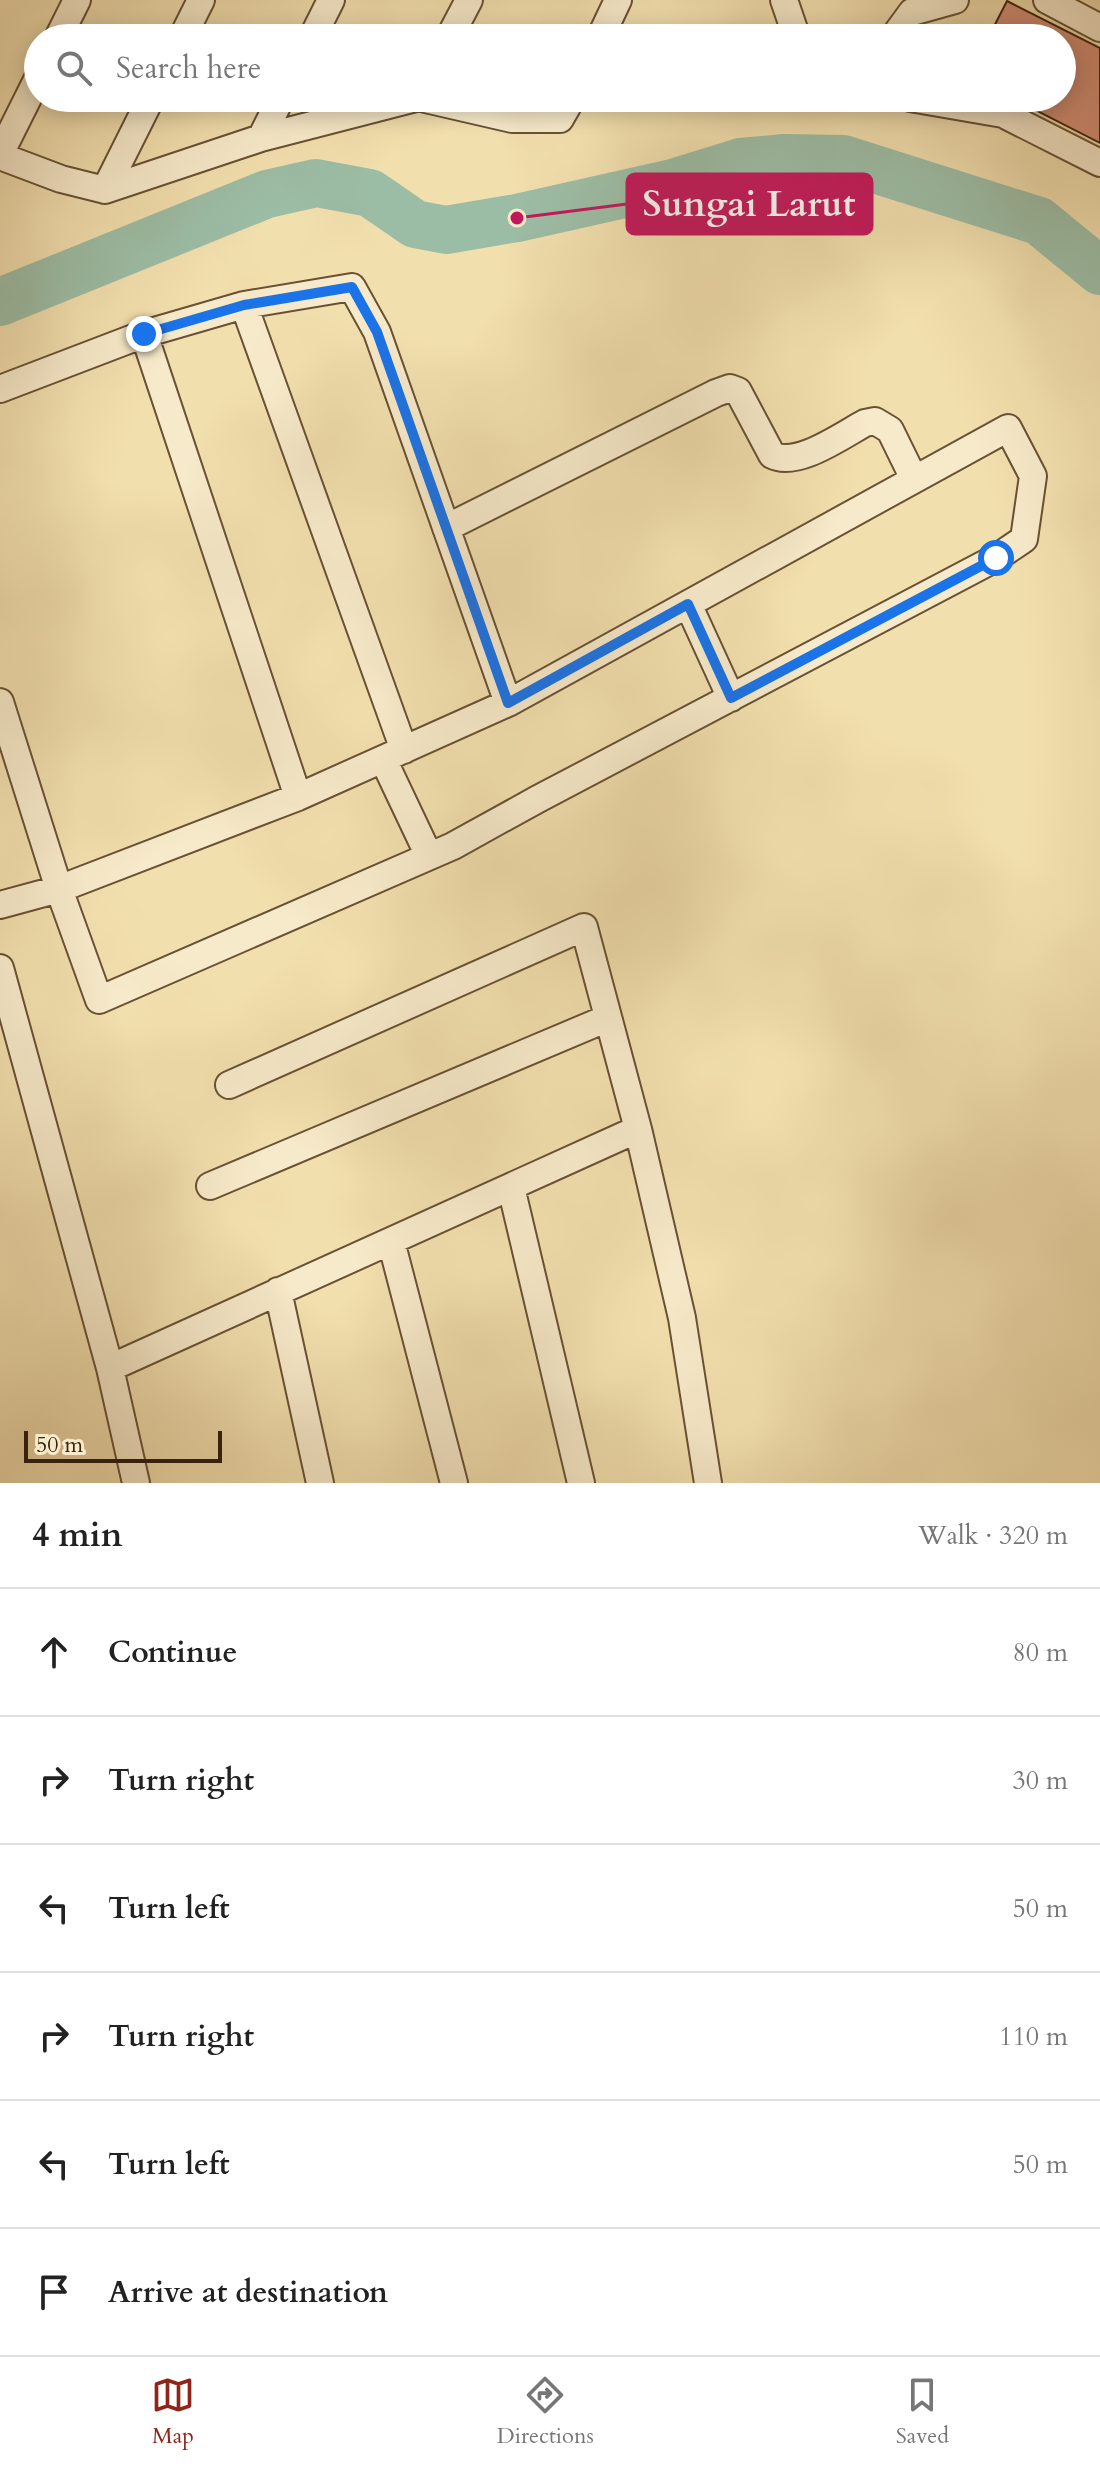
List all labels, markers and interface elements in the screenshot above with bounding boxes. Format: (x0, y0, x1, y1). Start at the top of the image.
search box (24, 24, 1076, 112)
icon: search (52, 46, 96, 90)
text: Search here (116, 48, 261, 89)
callout: Sungai Larut (627, 174, 872, 234)
text: Sungai Larut (643, 180, 856, 229)
route end (126, 316, 162, 352)
route start (978, 540, 1014, 576)
scale bar (24, 1427, 222, 1463)
text: 50 m (36, 1430, 83, 1460)
text: 4 min (32, 1512, 123, 1558)
text: Walk · 320 m (918, 1518, 1068, 1553)
icon: ahead (32, 1630, 76, 1674)
text: Continue (108, 1632, 237, 1673)
text: 80 m (1012, 1635, 1068, 1670)
icon: right (32, 1758, 76, 1802)
text: Turn right (108, 1760, 254, 1801)
text: 30 m (1012, 1763, 1068, 1798)
icon: left (32, 1886, 76, 1930)
text: Turn left (108, 1888, 230, 1929)
text: 50 m (1012, 1891, 1068, 1926)
icon: right (32, 2014, 76, 2058)
text: Turn right (108, 2016, 254, 2057)
text: 110 m (999, 2019, 1068, 2054)
icon: left (32, 2142, 76, 2186)
text: Turn left (108, 2144, 230, 2185)
text: 50 m (1012, 2147, 1068, 2182)
icon: arrive (32, 2270, 76, 2314)
text: Arrive at destination (108, 2272, 388, 2313)
tab: Map (151, 2373, 195, 2451)
tab: Directions (497, 2373, 594, 2451)
tab: Saved (896, 2373, 949, 2451)

